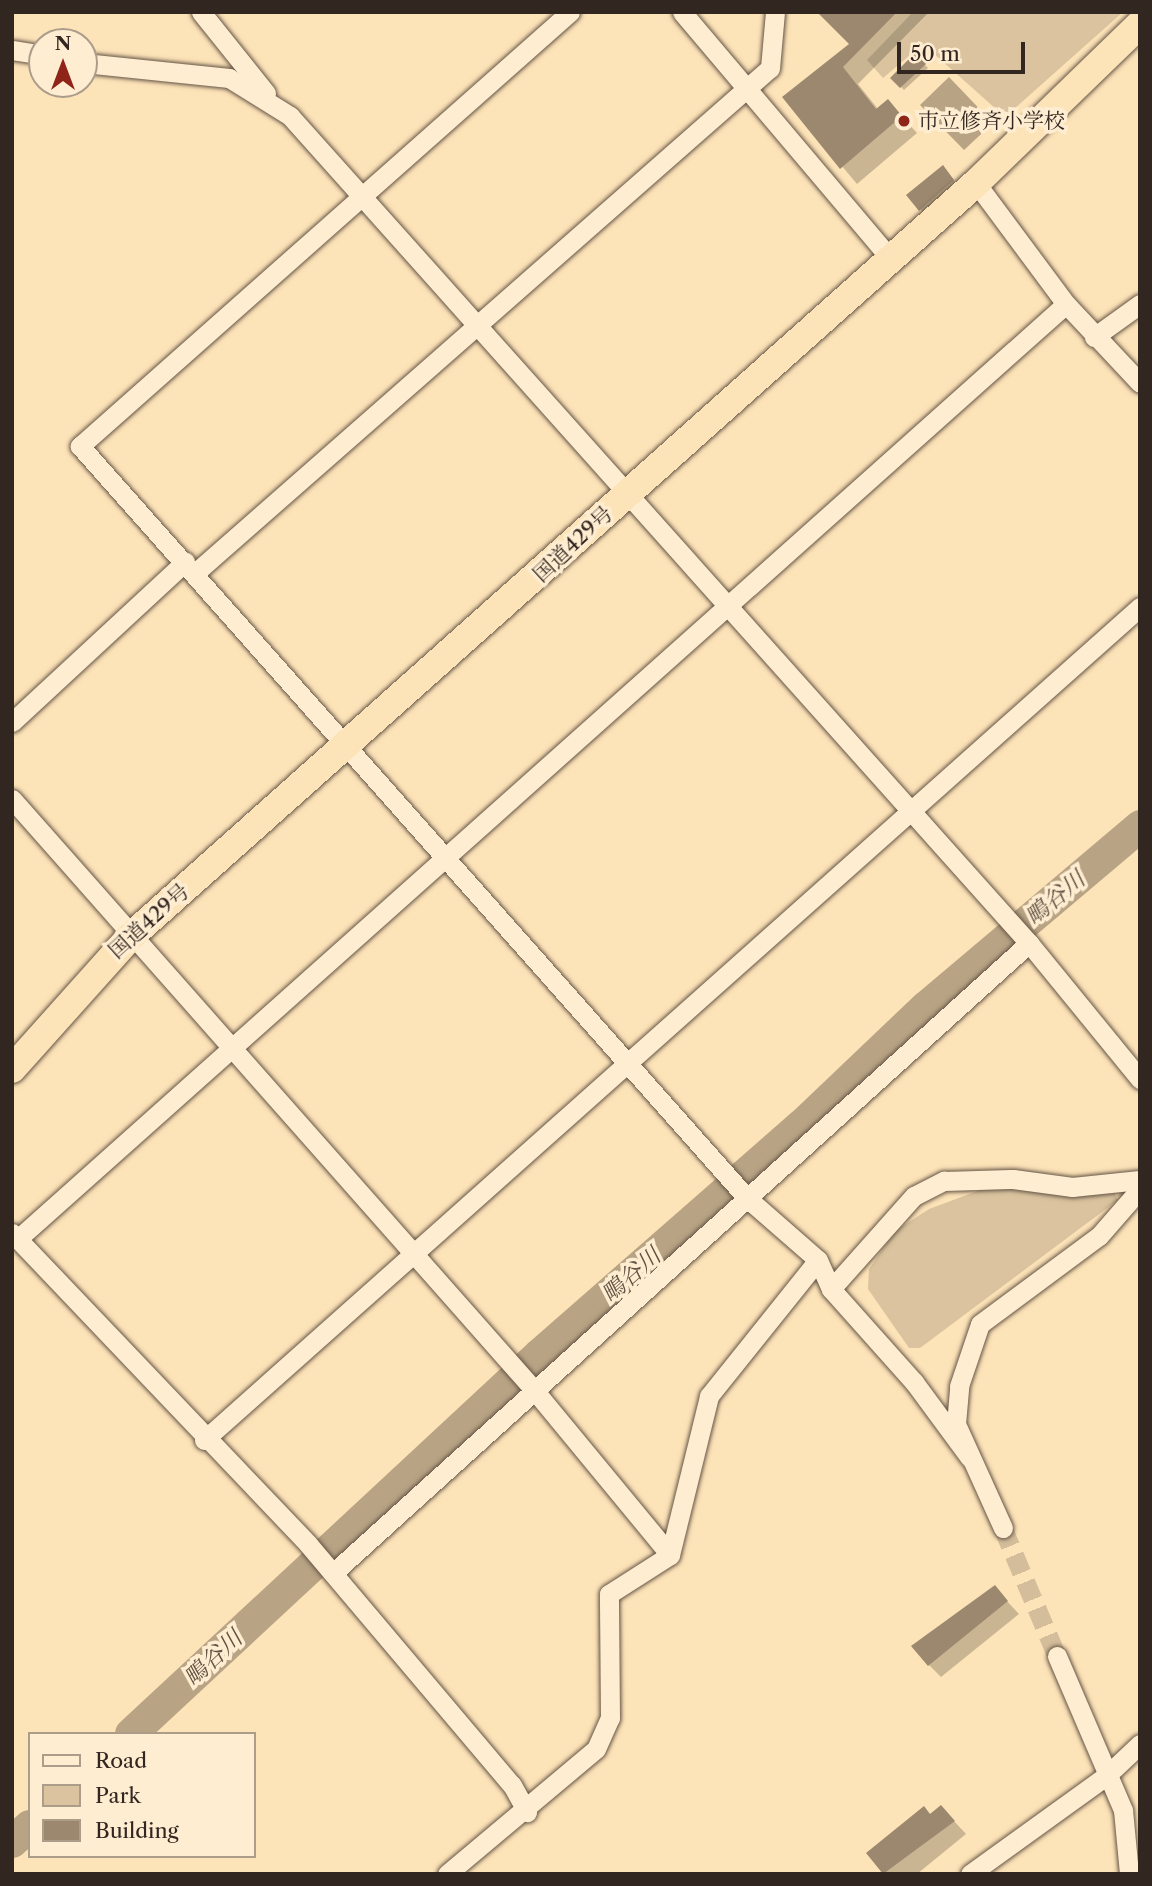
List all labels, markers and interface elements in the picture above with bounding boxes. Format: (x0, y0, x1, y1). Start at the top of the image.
north arrow (28, 28, 98, 98)
scale bar (900, 28, 1028, 72)
text: N (55, 32, 71, 55)
text: 50 m (910, 41, 960, 66)
place label: 市立修斉小学校 (918, 108, 1065, 134)
marker: 市立修斉小学校 (896, 113, 912, 129)
street label: 国道429号 (528, 501, 618, 587)
water label: 鴫谷川 (1020, 865, 1090, 931)
street label: 国道429号 (104, 878, 194, 964)
water label: 鴫谷川 (596, 1242, 666, 1308)
water label: 鴫谷川 (178, 1624, 248, 1692)
legend (28, 1732, 256, 1858)
text: Road (95, 1748, 147, 1773)
text: Park (95, 1783, 141, 1808)
text: Building (95, 1818, 179, 1843)

